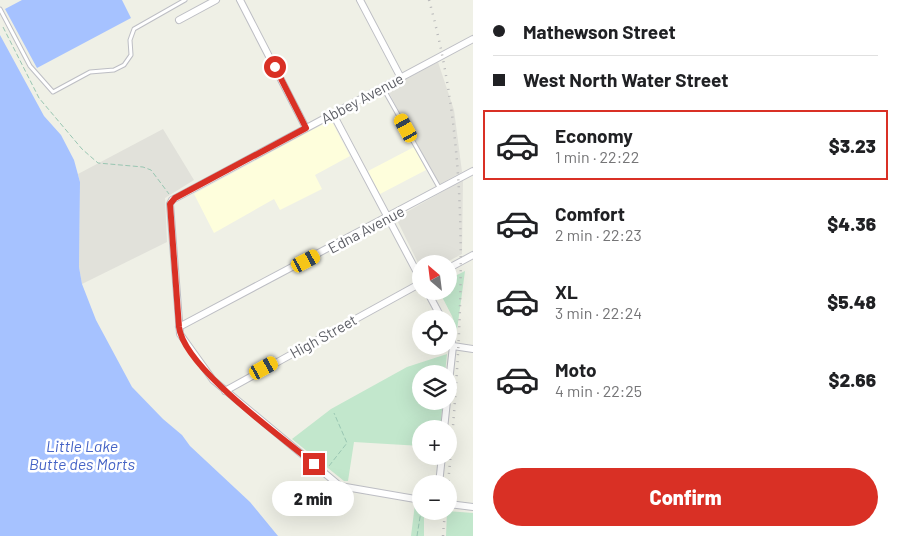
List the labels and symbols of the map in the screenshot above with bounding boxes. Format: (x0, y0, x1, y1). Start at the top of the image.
route start (264, 56, 286, 78)
street label: Abbey Avenue (318, 69, 406, 127)
car (392, 111, 419, 145)
street label: Edna Avenue (325, 201, 407, 257)
car (289, 247, 322, 275)
north arrow (412, 255, 458, 300)
street label: High Street (286, 310, 360, 362)
car (247, 354, 280, 382)
water label: Little Lake Butte des Morts (29, 436, 136, 473)
route end (303, 453, 325, 475)
callout: 2 min (273, 482, 355, 516)

